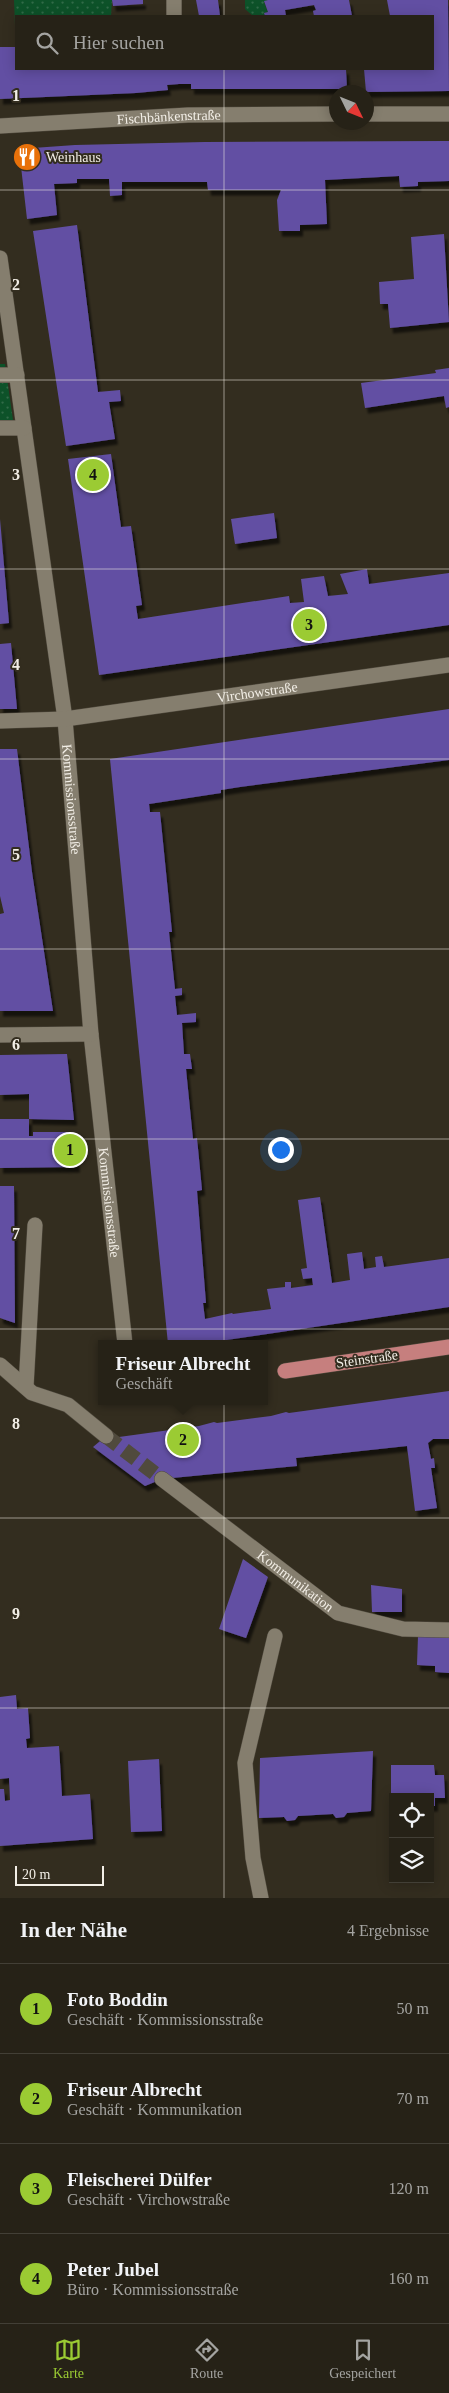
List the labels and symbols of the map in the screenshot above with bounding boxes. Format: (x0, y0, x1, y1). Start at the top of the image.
north arrow (329, 85, 374, 130)
text: 1 (12, 87, 20, 104)
street label: Fischbänkenstraße (116, 107, 221, 127)
restaurant icon: Weinhaus (12, 142, 42, 172)
place label: Weinhaus (46, 150, 101, 165)
text: 2 (12, 276, 20, 293)
pin: 4 (77, 456, 109, 494)
text: 3 (12, 466, 20, 483)
pin: 3 (293, 606, 325, 644)
text: 4 (12, 656, 20, 673)
street label: Virchowstraße (216, 679, 299, 705)
street label: Kommissionsstraße (60, 743, 84, 855)
text: 5 (12, 846, 20, 863)
text: 6 (12, 1036, 20, 1053)
pin: 1 (54, 1131, 86, 1169)
your location (268, 1137, 294, 1163)
street label: Kommissionsstraße (96, 1147, 123, 1258)
text: 7 (12, 1225, 20, 1242)
street label: Steinstraße (335, 1347, 399, 1371)
text: 8 (12, 1415, 20, 1432)
pin: 2 (167, 1421, 199, 1459)
street label: Kommunikation (255, 1547, 337, 1615)
text: 9 (12, 1605, 20, 1622)
scale bar (15, 1863, 104, 1886)

